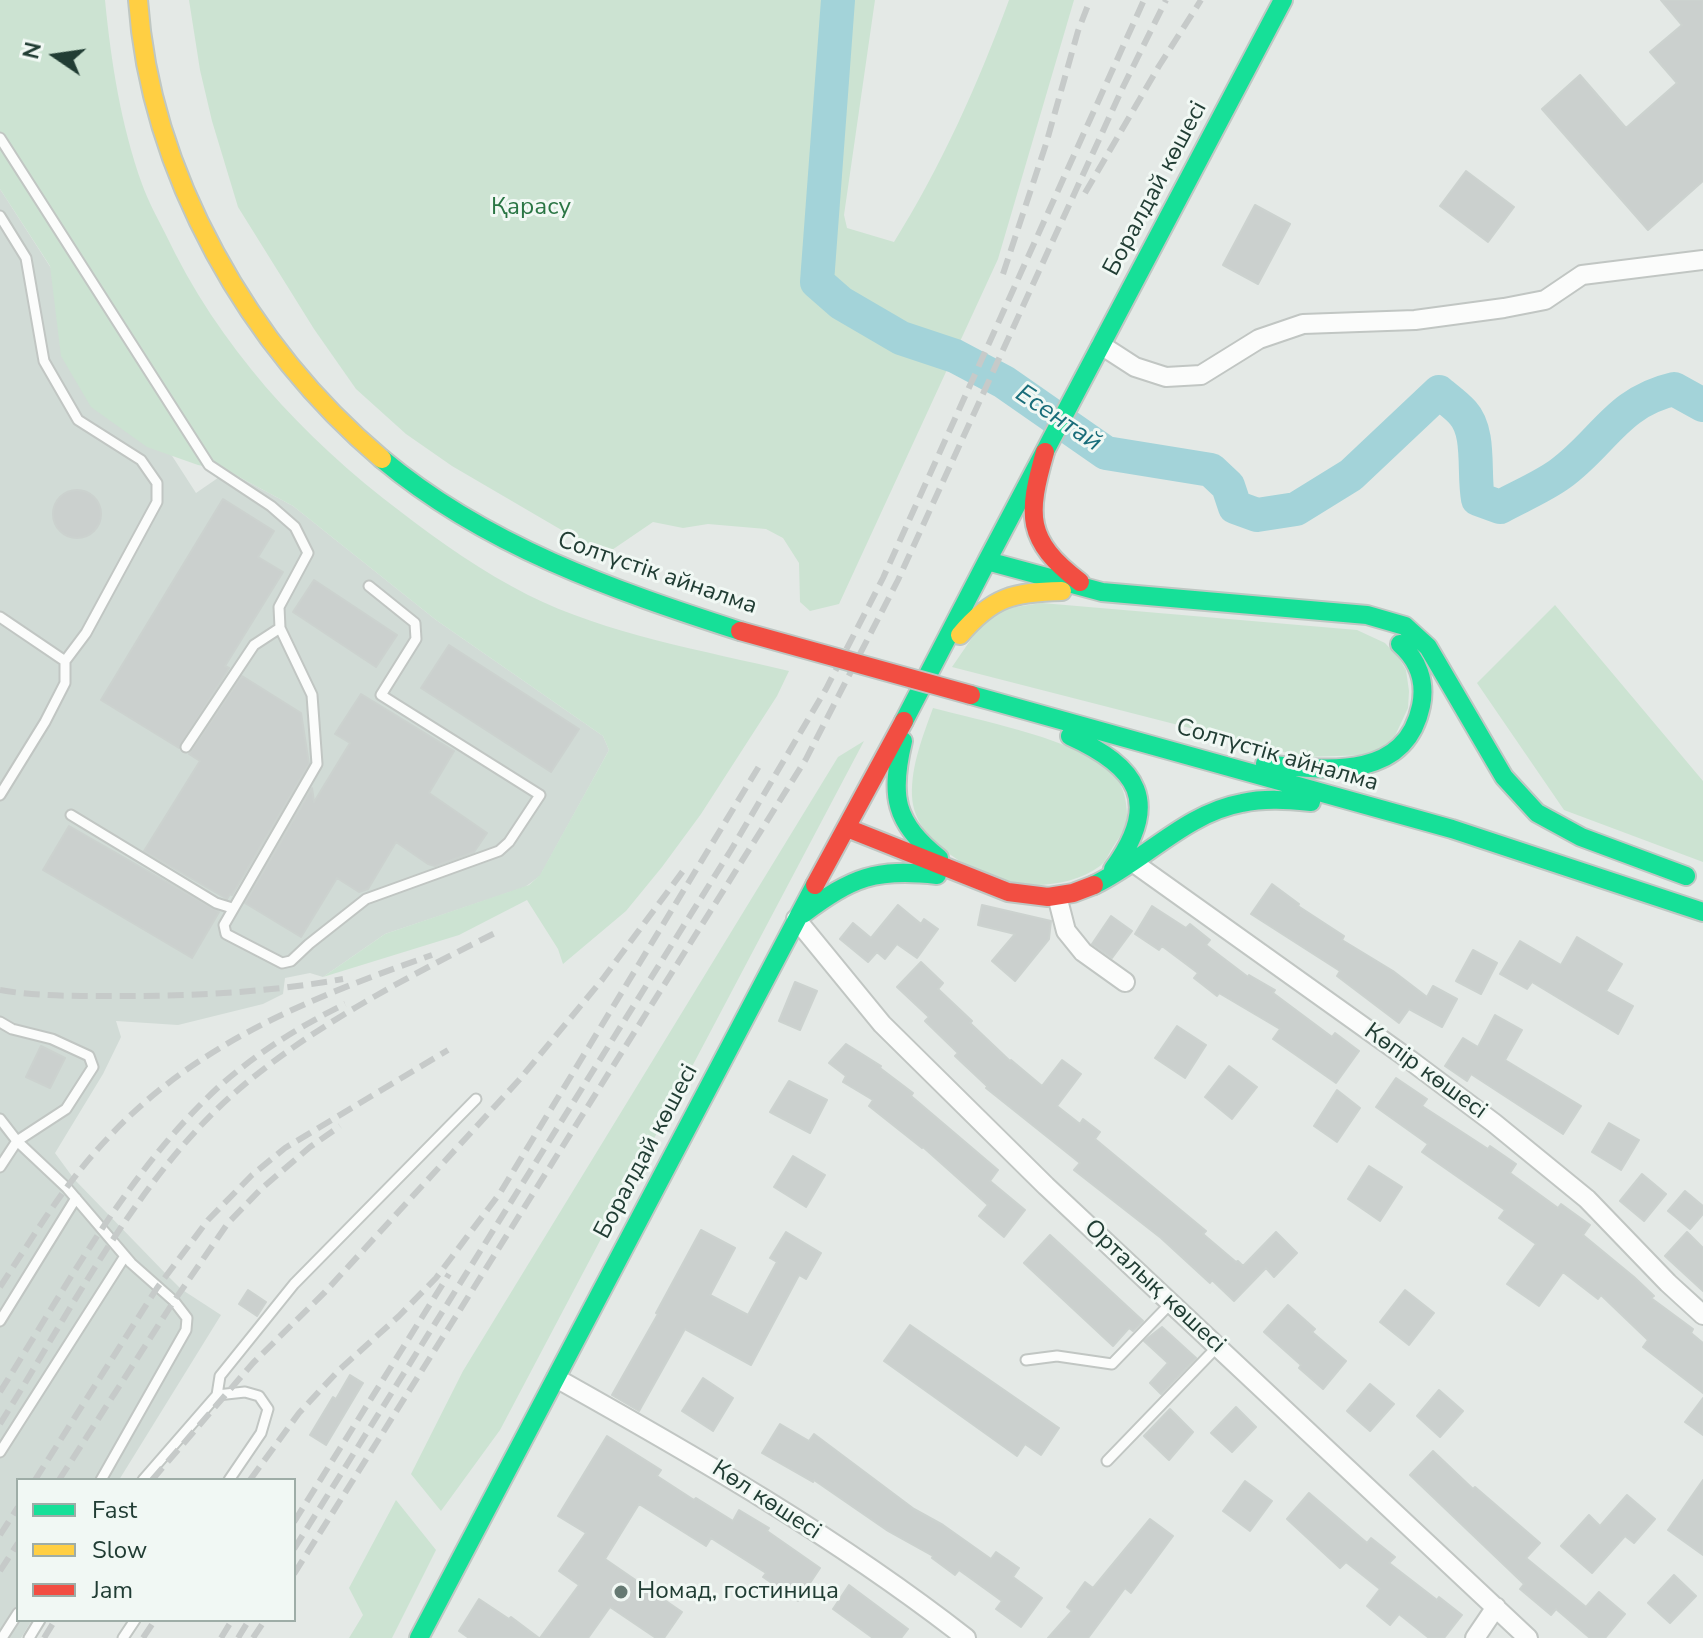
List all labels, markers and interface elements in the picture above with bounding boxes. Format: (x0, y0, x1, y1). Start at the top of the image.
north arrow (16, 16, 96, 96)
text: N (16, 39, 49, 62)
street label: Боралдай көшесі (1098, 97, 1214, 281)
park label: Қарасу (491, 194, 571, 222)
water label: Есентай (1009, 379, 1107, 459)
street label: Солтүстік айналма (553, 526, 761, 622)
street label: Солтүстік айналма (1173, 713, 1381, 799)
street label: Көпір көшесі (1358, 1018, 1492, 1126)
street label: Боралдай көшесі (589, 1060, 705, 1244)
street label: Орталық көшесі (1077, 1214, 1231, 1360)
street label: Көл көшесі (706, 1455, 826, 1547)
legend (16, 1478, 296, 1622)
text: Fast (92, 1494, 137, 1526)
text: Slow (92, 1534, 147, 1566)
text: Jam (92, 1574, 133, 1606)
place label: Номад, гостиница (637, 1578, 839, 1606)
marker: Номад, гостиница (612, 1583, 630, 1601)

